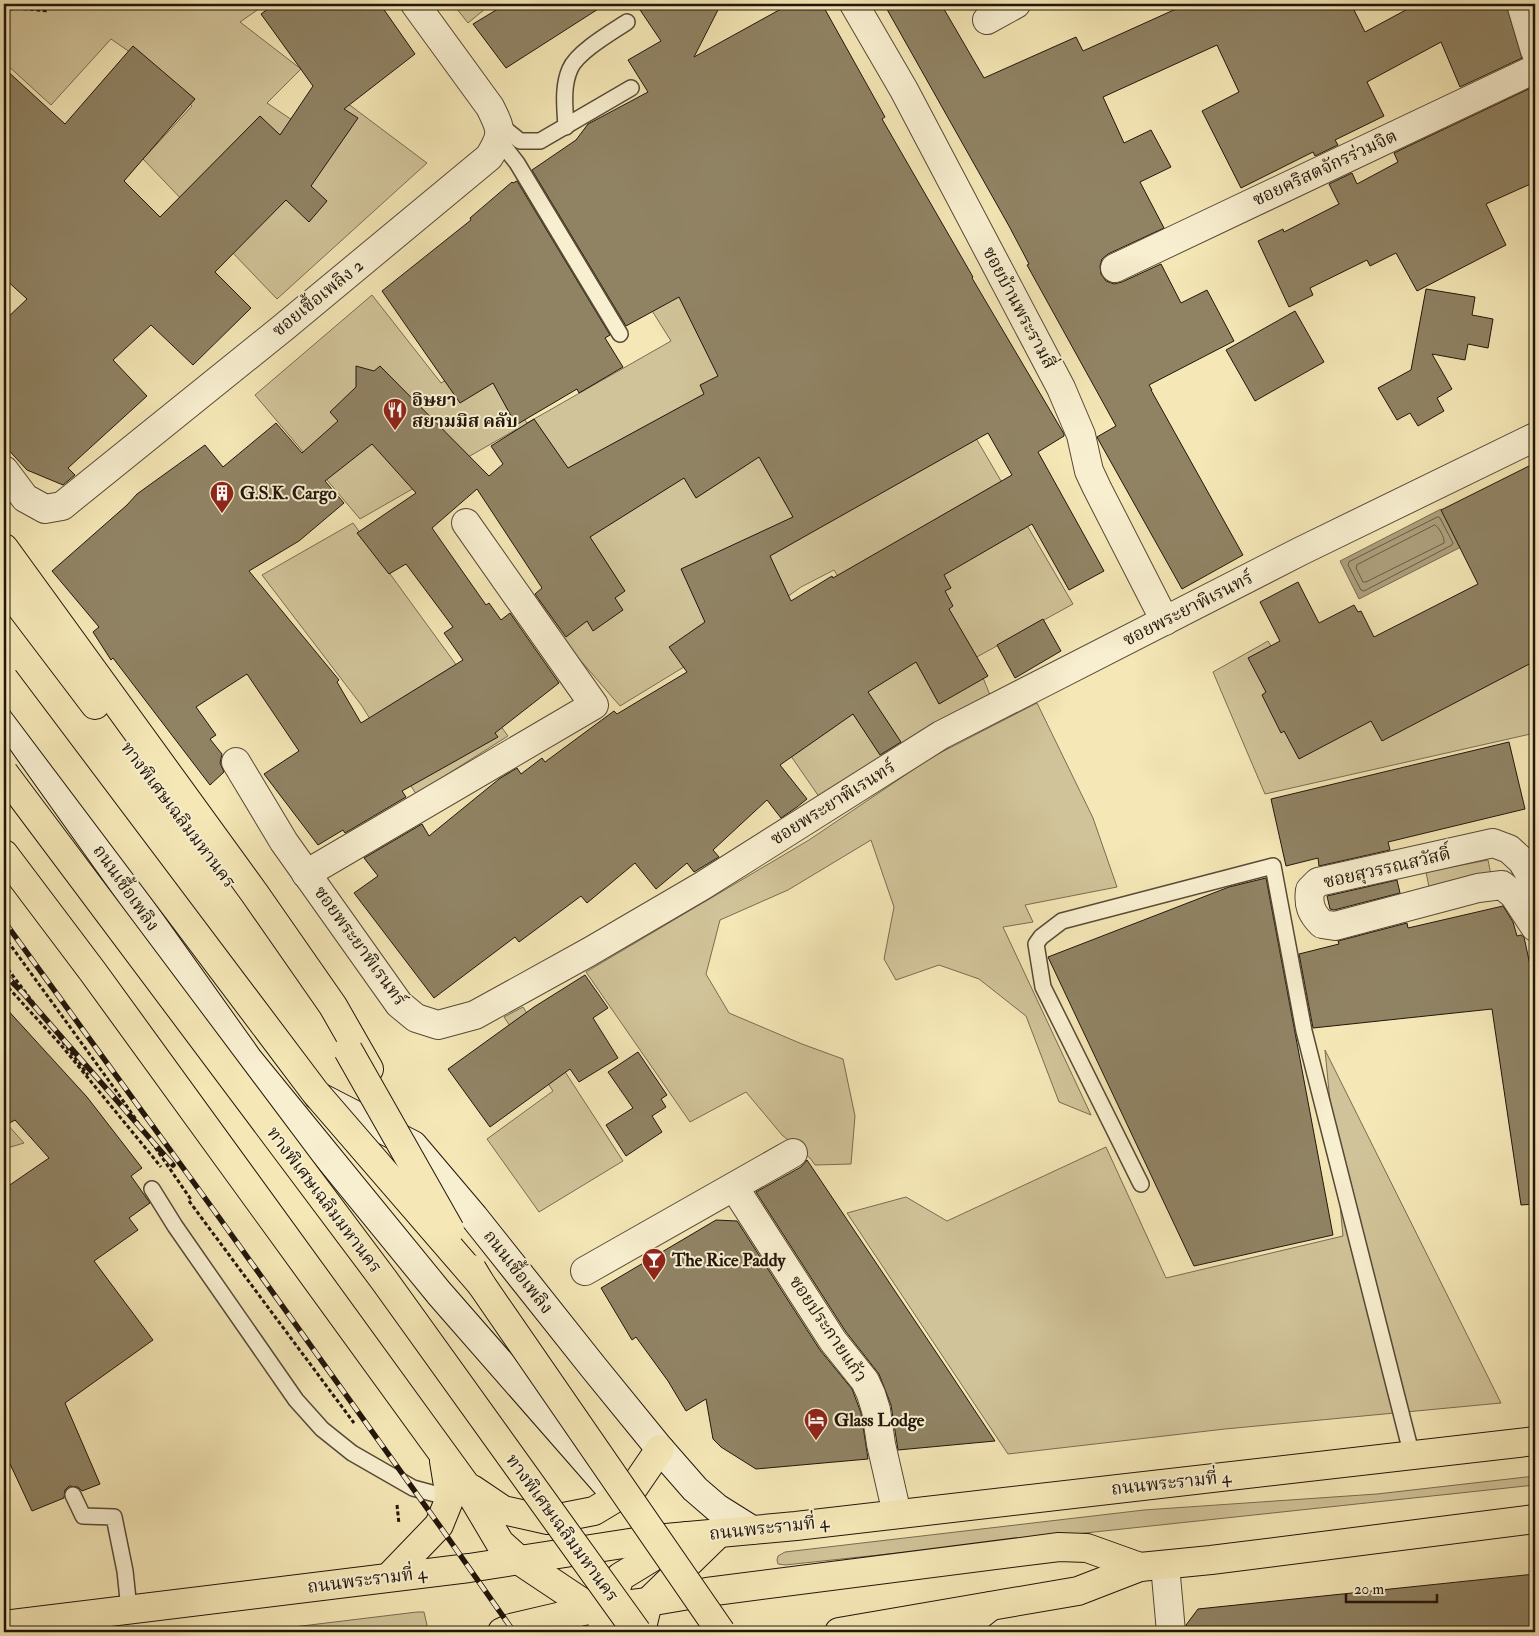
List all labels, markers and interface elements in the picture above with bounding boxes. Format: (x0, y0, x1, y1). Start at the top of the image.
street label: ซอยคริสตจักรร่วมจิต (1249, 124, 1401, 212)
street label: ซอยบ้านพระรามสี่ (977, 241, 1064, 373)
street label: ซอยเชื้อเพลิง 2 (266, 252, 368, 342)
place label: อิษยา สยามมิส คลับ (412, 389, 518, 433)
restaurant icon: อิษยา สยามมิส คลับ (382, 397, 408, 431)
building icon: G.S.K. Cargo (209, 480, 235, 514)
place label: G.S.K. Cargo (240, 482, 337, 505)
street label: ซอยพระยาพิเรนทร์ (1119, 566, 1258, 652)
street label: ทางพิเศษเฉลิมมหานคร (115, 737, 241, 893)
street label: ซอยพระยาพิเรนทร์ (766, 755, 901, 851)
street label: ถนนเชื้อเพลิง (88, 838, 167, 936)
street label: ซอยสุวรรณสวัสดิ์ (1321, 839, 1454, 894)
street label: ซอยพระยาพิเรนทร์ (309, 881, 412, 1011)
street label: ทางพิเศษเฉลิมมหานคร (261, 1122, 387, 1278)
street label: ถนนเชื้อเพลิง (478, 1223, 560, 1319)
bar icon: The Rice Paddy (641, 1247, 667, 1281)
place label: The Rice Paddy (671, 1249, 786, 1272)
street label: ซอยประกายแก้ว (784, 1271, 872, 1387)
hotel icon: Glass Lodge (803, 1407, 829, 1441)
place label: Glass Lodge (834, 1409, 925, 1432)
street label: ทางพิเศษเฉลิมมหานคร (501, 1449, 624, 1607)
street label: ถนนพระรามที่ 4 (1110, 1462, 1233, 1501)
street label: ถนนพระรามที่ 4 (708, 1507, 831, 1546)
street label: ถนนพระรามที่ 4 (306, 1558, 429, 1599)
scale bar (1346, 1571, 1438, 1603)
text: 20 m (1354, 1580, 1384, 1599)

